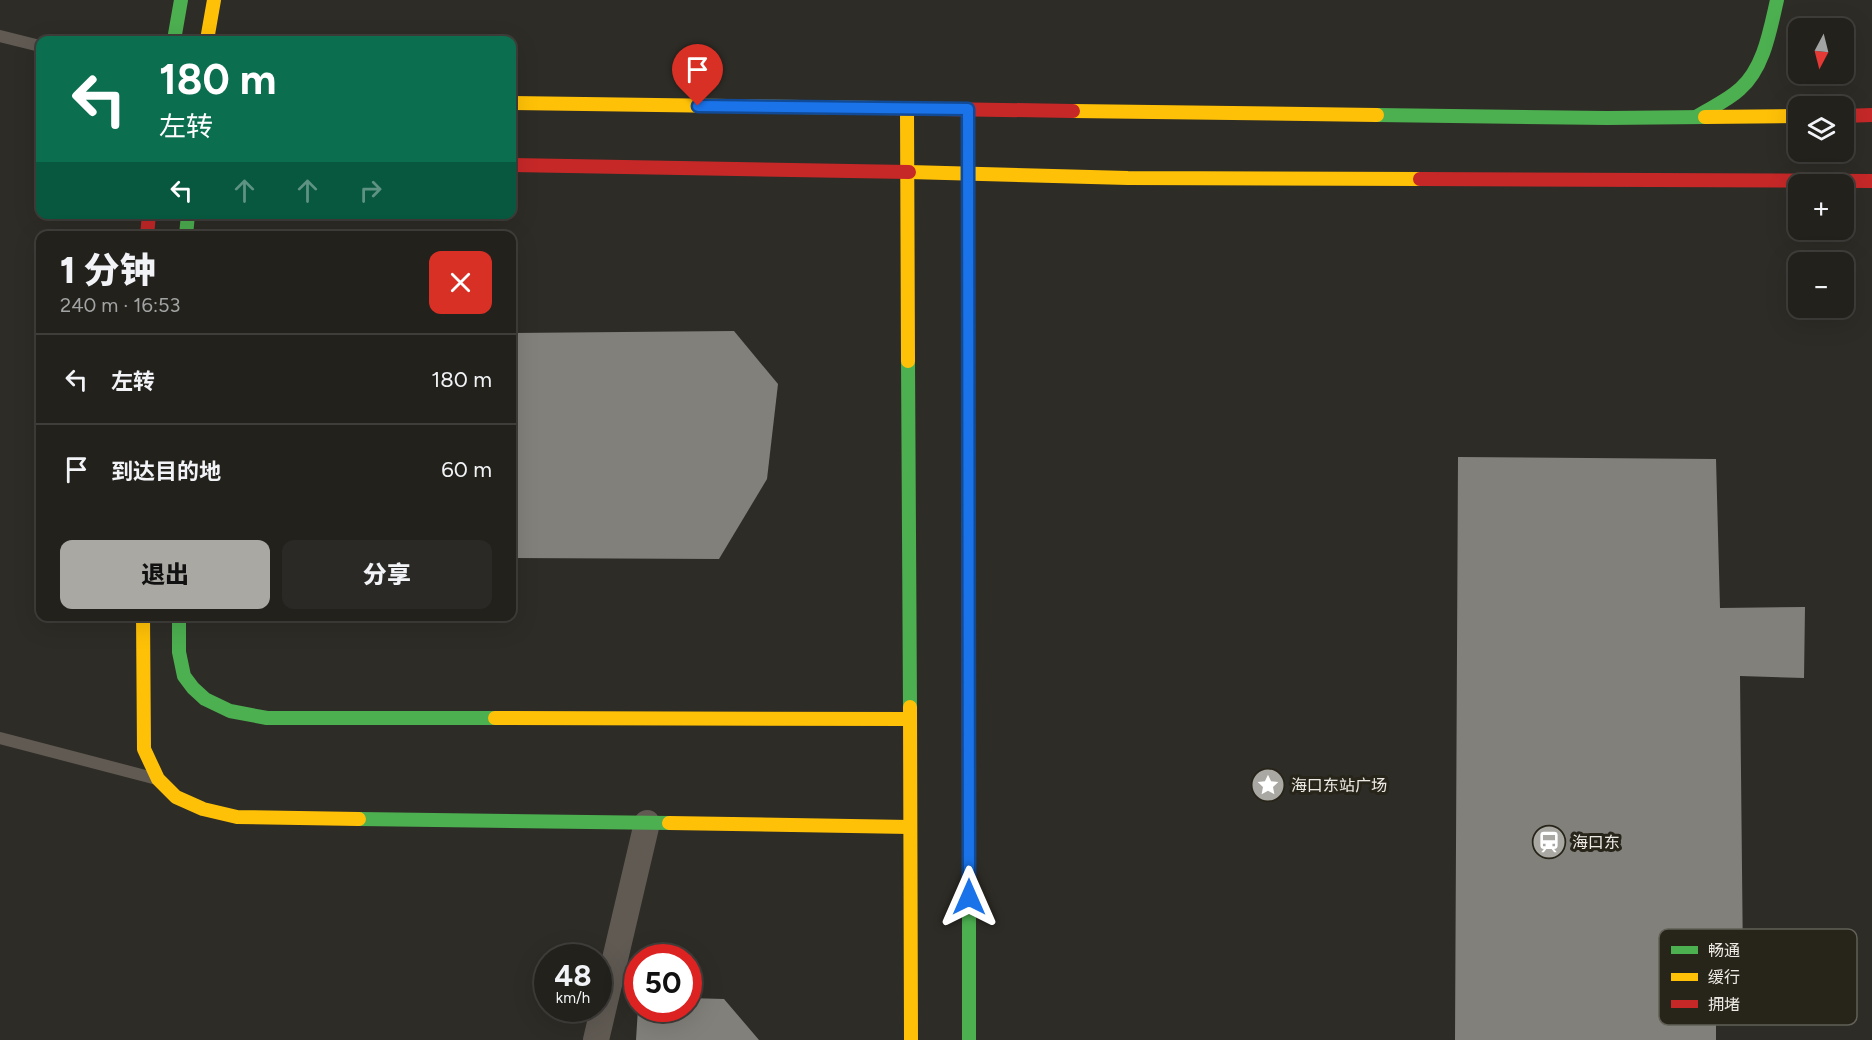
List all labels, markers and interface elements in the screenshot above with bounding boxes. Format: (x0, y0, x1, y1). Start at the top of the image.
north arrow (1788, 18, 1854, 84)
map controls (1788, 18, 1854, 318)
pin (672, 44, 723, 106)
icon: arrive (681, 53, 714, 86)
text: 180 m (159, 54, 276, 105)
icon: left (60, 60, 138, 138)
button: layers (1788, 96, 1854, 162)
text: 左转 (159, 110, 213, 143)
icon: left (165, 174, 198, 207)
icon: ahead (228, 174, 261, 207)
icon: ahead (291, 174, 324, 207)
icon: right (354, 174, 387, 207)
button: + (1788, 174, 1854, 240)
text: 1 分钟 (60, 249, 156, 292)
button: close (429, 251, 492, 314)
button: − (1788, 252, 1854, 318)
text: 240 m · 16:53 (60, 293, 180, 317)
icon: left (60, 363, 93, 396)
text: 180 m (431, 366, 492, 393)
text: 左转 (111, 368, 155, 395)
icon: arrive (60, 453, 93, 486)
text: 60 m (441, 456, 492, 483)
text: 到达目的地 (111, 458, 221, 485)
button: 退出 (60, 540, 270, 609)
button: 分享 (282, 540, 492, 609)
place icon: 海口东站广场 (1250, 767, 1286, 803)
place label: 海口东站广场 (1291, 776, 1387, 795)
station icon: 海口东 (1531, 824, 1567, 860)
place label: 海口东 (1572, 833, 1620, 852)
position arrow (937, 865, 1001, 929)
legend (1659, 929, 1857, 1025)
text: 畅通 (1708, 941, 1740, 960)
speed limit sign: 50 (624, 944, 702, 1022)
text: 48 (554, 957, 592, 994)
text: 缓行 (1708, 968, 1740, 987)
text: km/h (556, 989, 590, 1007)
text: 拥堵 (1708, 995, 1740, 1014)

